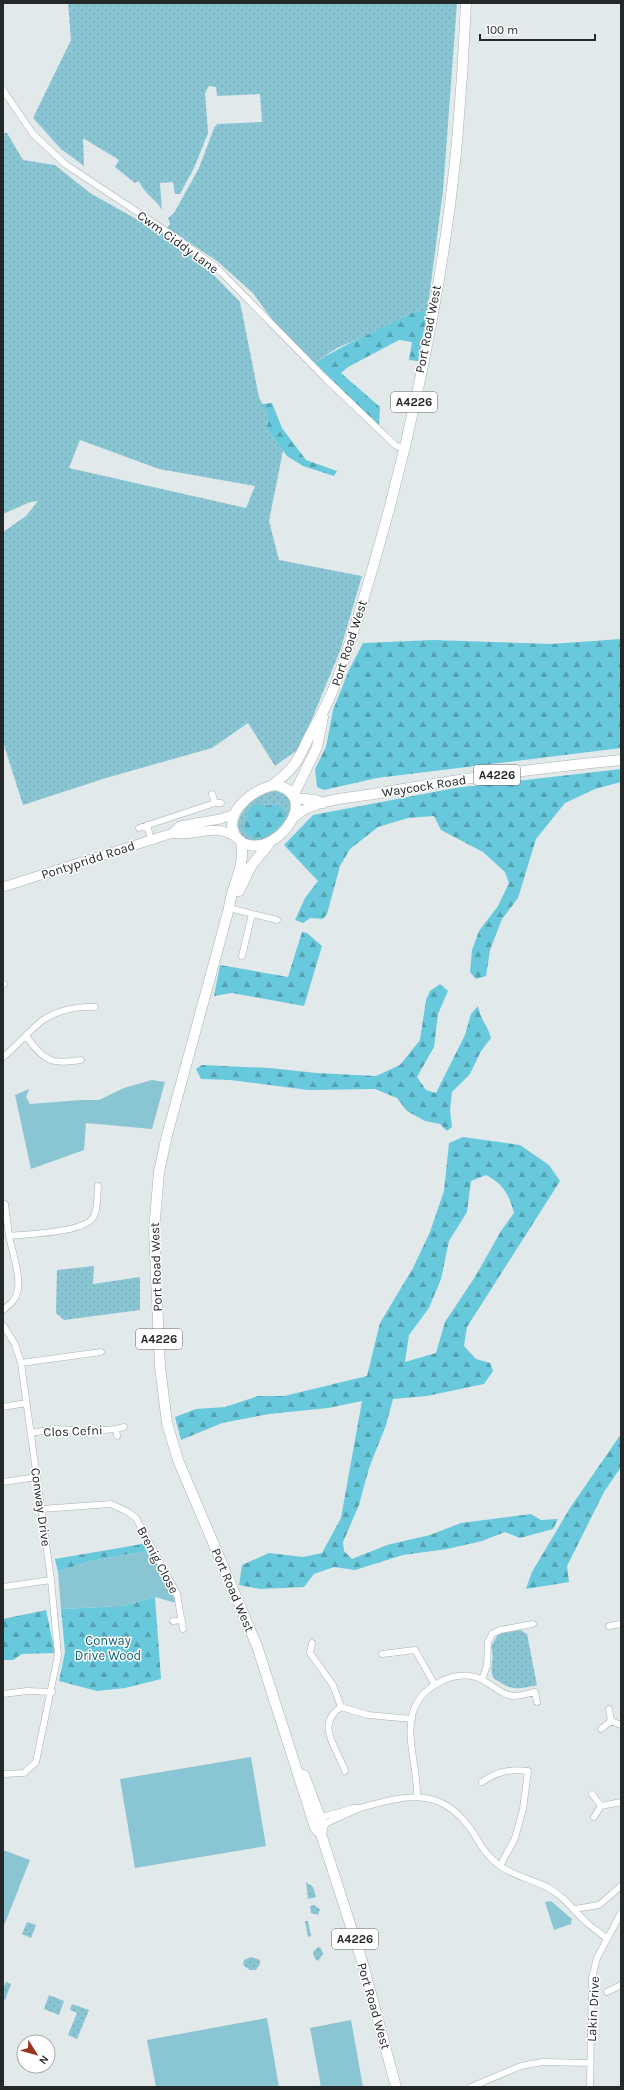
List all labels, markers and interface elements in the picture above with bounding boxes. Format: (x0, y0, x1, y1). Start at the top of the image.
scale bar (480, 16, 595, 42)
text: 100 m (486, 23, 518, 37)
street label: Cwm Ciddy Lane (134, 207, 222, 277)
street label: Port Road West (412, 283, 444, 374)
road number: A4226 (391, 392, 437, 412)
street label: Port Road West (328, 598, 370, 688)
road number: A4226 (474, 765, 520, 785)
street label: Waycock Road (381, 772, 467, 800)
street label: Pontypridd Road (39, 838, 137, 882)
street label: Port Road West (147, 1222, 165, 1312)
road number: A4226 (136, 1329, 182, 1349)
street label: Clos Cefni (43, 1422, 103, 1440)
street label: Conway Drive (28, 1467, 54, 1547)
street label: Brenig Close (134, 1524, 182, 1596)
street label: Port Road West (209, 1546, 257, 1634)
park label: Conway Drive Wood (75, 1633, 141, 1663)
road number: A4226 (332, 1929, 378, 1949)
street label: Port Road West (354, 1961, 394, 2051)
street label: Lakin Drive (584, 1975, 602, 2042)
north arrow (16, 2034, 56, 2074)
text: N (36, 2053, 51, 2067)

